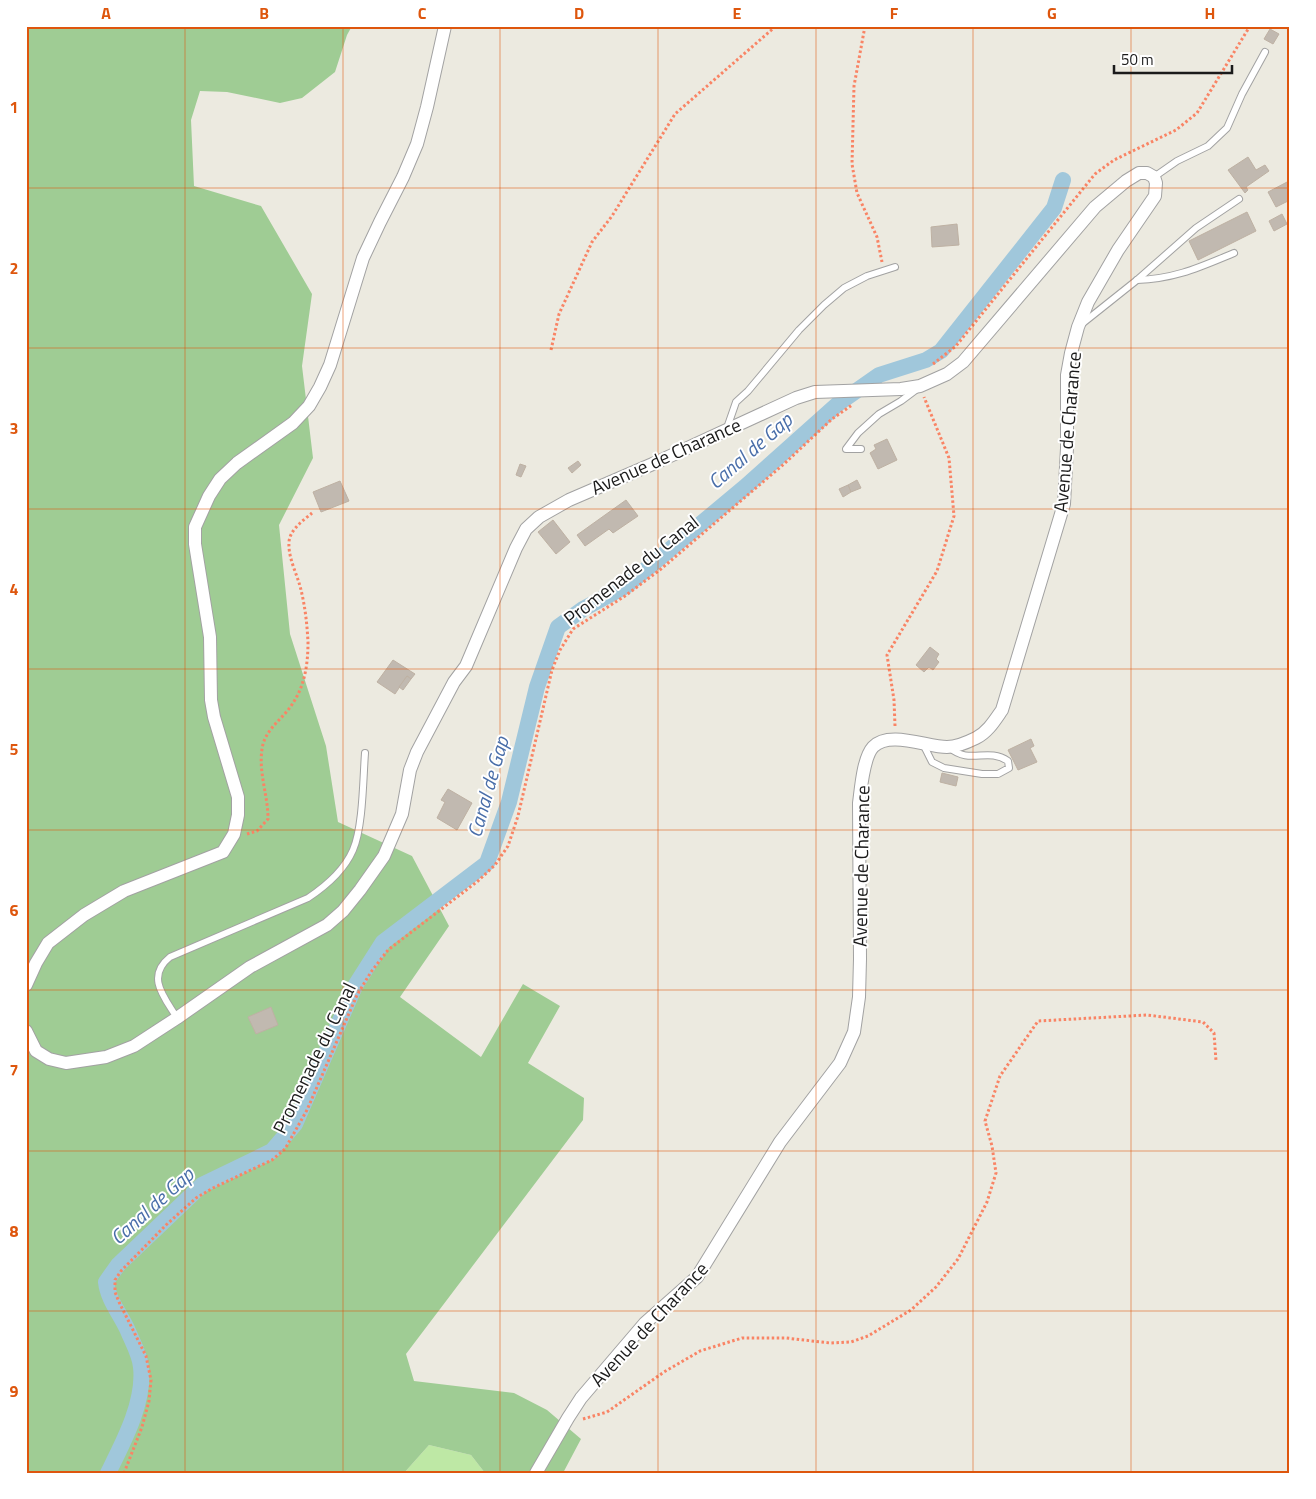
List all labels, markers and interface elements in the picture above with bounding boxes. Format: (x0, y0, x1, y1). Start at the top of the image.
text: A (101, 1, 111, 25)
text: B (259, 1, 269, 25)
text: C (418, 1, 427, 25)
text: D (574, 1, 584, 25)
text: E (733, 1, 742, 25)
text: F (890, 1, 899, 25)
text: G (1047, 1, 1057, 25)
text: H (1205, 1, 1215, 25)
scale bar (1114, 42, 1231, 74)
text: 50 m (1121, 48, 1154, 71)
text: 1 (10, 95, 18, 119)
text: 2 (10, 256, 18, 280)
street label: Avenue de Charance (1045, 350, 1088, 514)
water label: Canal de Gap (700, 404, 800, 496)
street label: Avenue de Charance (586, 409, 745, 502)
text: 3 (10, 416, 18, 440)
street label: Promenade du Canal (557, 507, 705, 632)
text: 4 (10, 577, 19, 601)
water label: Canal de Gap (458, 732, 517, 841)
text: 5 (10, 737, 19, 761)
street label: Avenue de Charance (845, 785, 876, 947)
text: 6 (10, 898, 19, 922)
street label: Promenade du Canal (264, 977, 363, 1138)
text: 7 (10, 1058, 18, 1082)
water label: Canal de Gap (103, 1159, 201, 1252)
text: 8 (10, 1219, 19, 1243)
street label: Avenue de Charance (583, 1255, 714, 1393)
text: 9 (10, 1379, 19, 1403)

